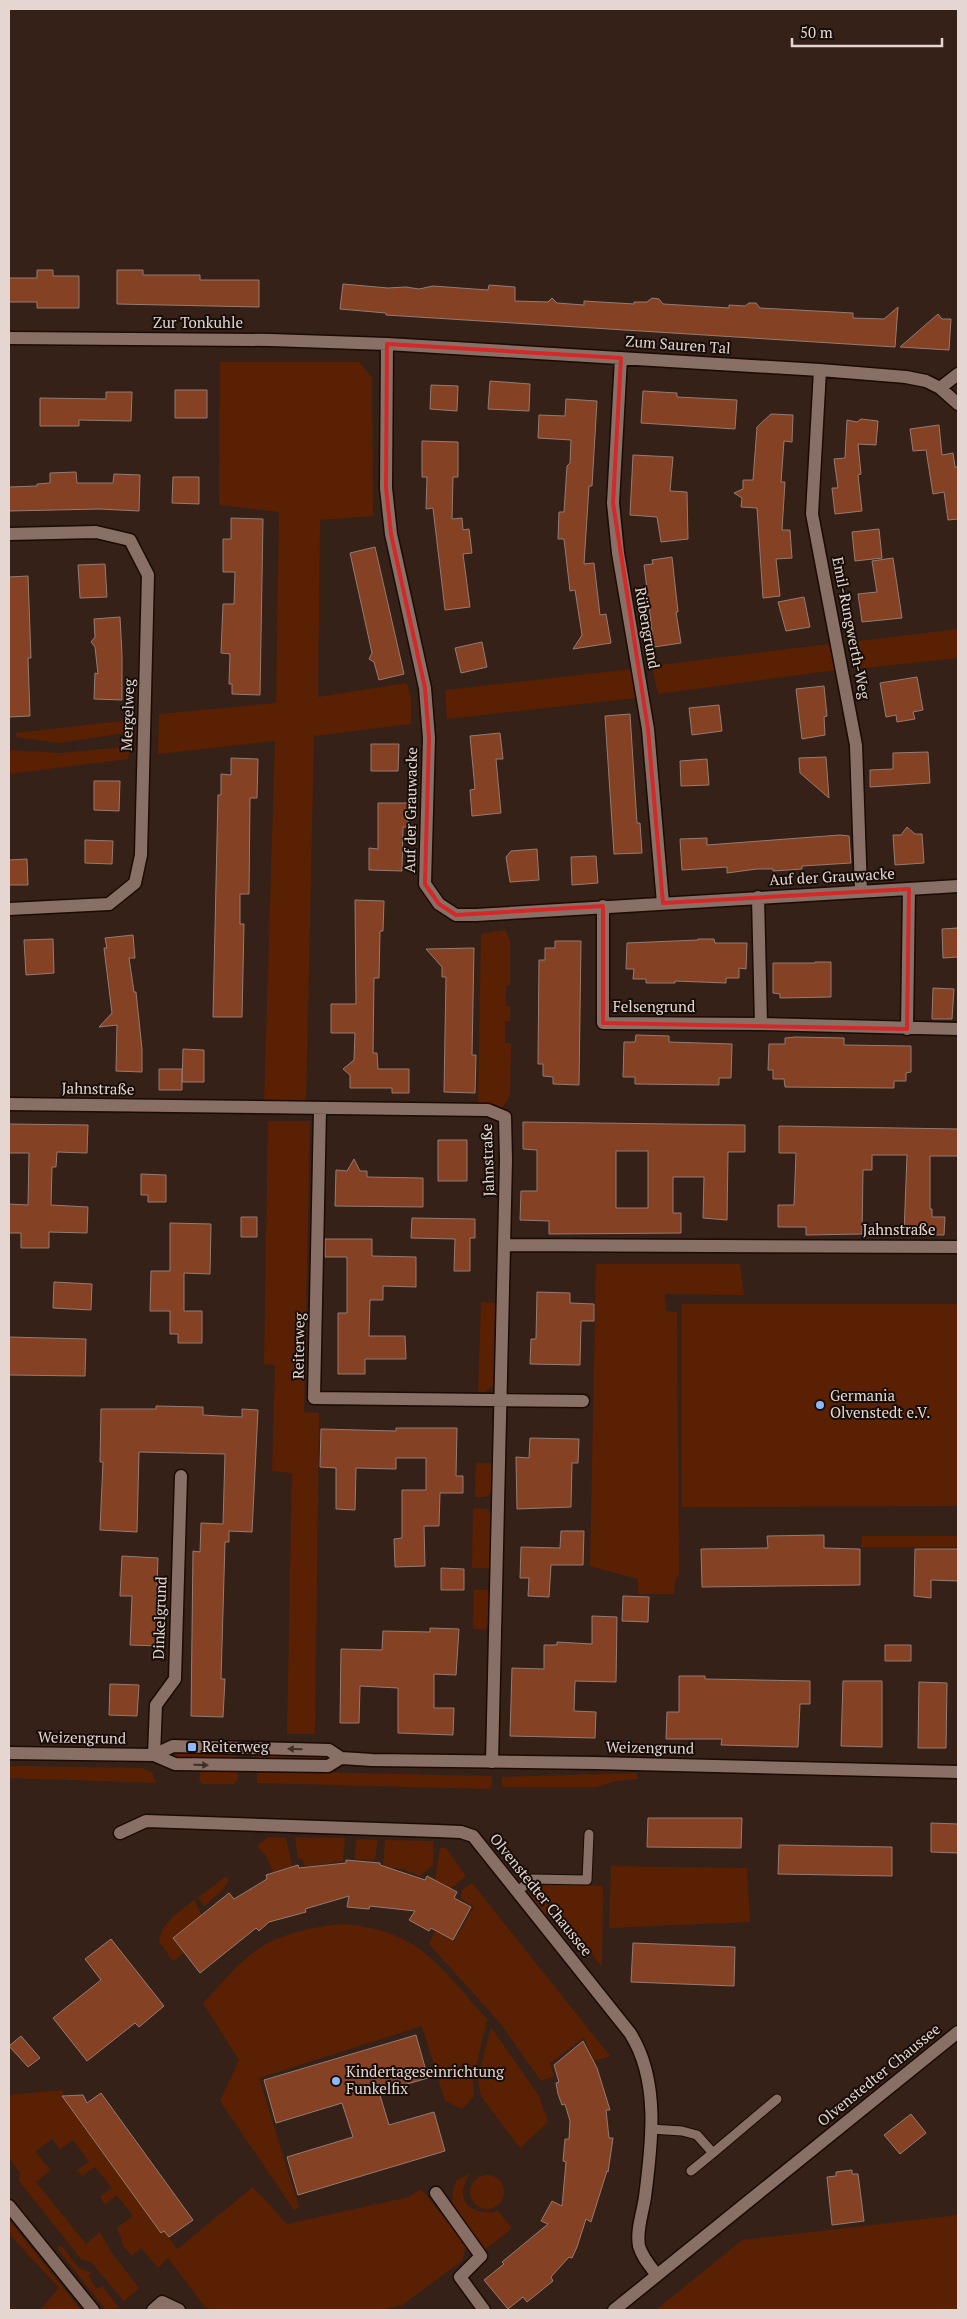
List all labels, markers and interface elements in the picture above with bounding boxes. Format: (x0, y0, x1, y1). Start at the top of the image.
scale bar (792, 15, 942, 47)
text: 50 m (800, 22, 833, 42)
street label: Zur Tonkuhle (153, 312, 243, 332)
street label: Zum Sauren Tal (625, 330, 731, 358)
street label: Emil-Rungwerth-Weg (828, 555, 876, 702)
street label: Rübengrund (631, 586, 665, 670)
street label: Mergelweg (116, 677, 138, 752)
street label: Auf der Grauwacke (399, 747, 421, 873)
street label: Auf der Grauwacke (769, 863, 895, 889)
street label: Felsengrund (613, 996, 695, 1016)
street label: Jahnstraße (61, 1077, 135, 1099)
street label: Jahnstraße (476, 1123, 498, 1197)
street label: Jahnstraße (863, 1219, 935, 1239)
street label: Reiterweg (287, 1311, 309, 1379)
place label: Germania Olvenstedt e.V. (830, 1385, 930, 1422)
marker: Germania Olvenstedt e.V. (814, 1399, 826, 1411)
street label: Dinkelgrund (148, 1576, 170, 1660)
street label: Weizengrund (38, 1726, 126, 1748)
place label: Reiterweg (202, 1736, 270, 1756)
street label: Weizengrund (606, 1736, 694, 1758)
marker: Reiterweg (186, 1741, 198, 1753)
one-way arrow (286, 1745, 302, 1753)
one-way arrow (193, 1761, 209, 1769)
street label: Olvenstedter Chaussee (486, 1829, 598, 1960)
street label: Olvenstedter Chaussee (813, 2018, 944, 2130)
place label: Kindertageseinrichtung Funkelfix (346, 2061, 505, 2098)
marker: Kindertageseinrichtung Funkelfix (330, 2075, 342, 2087)

